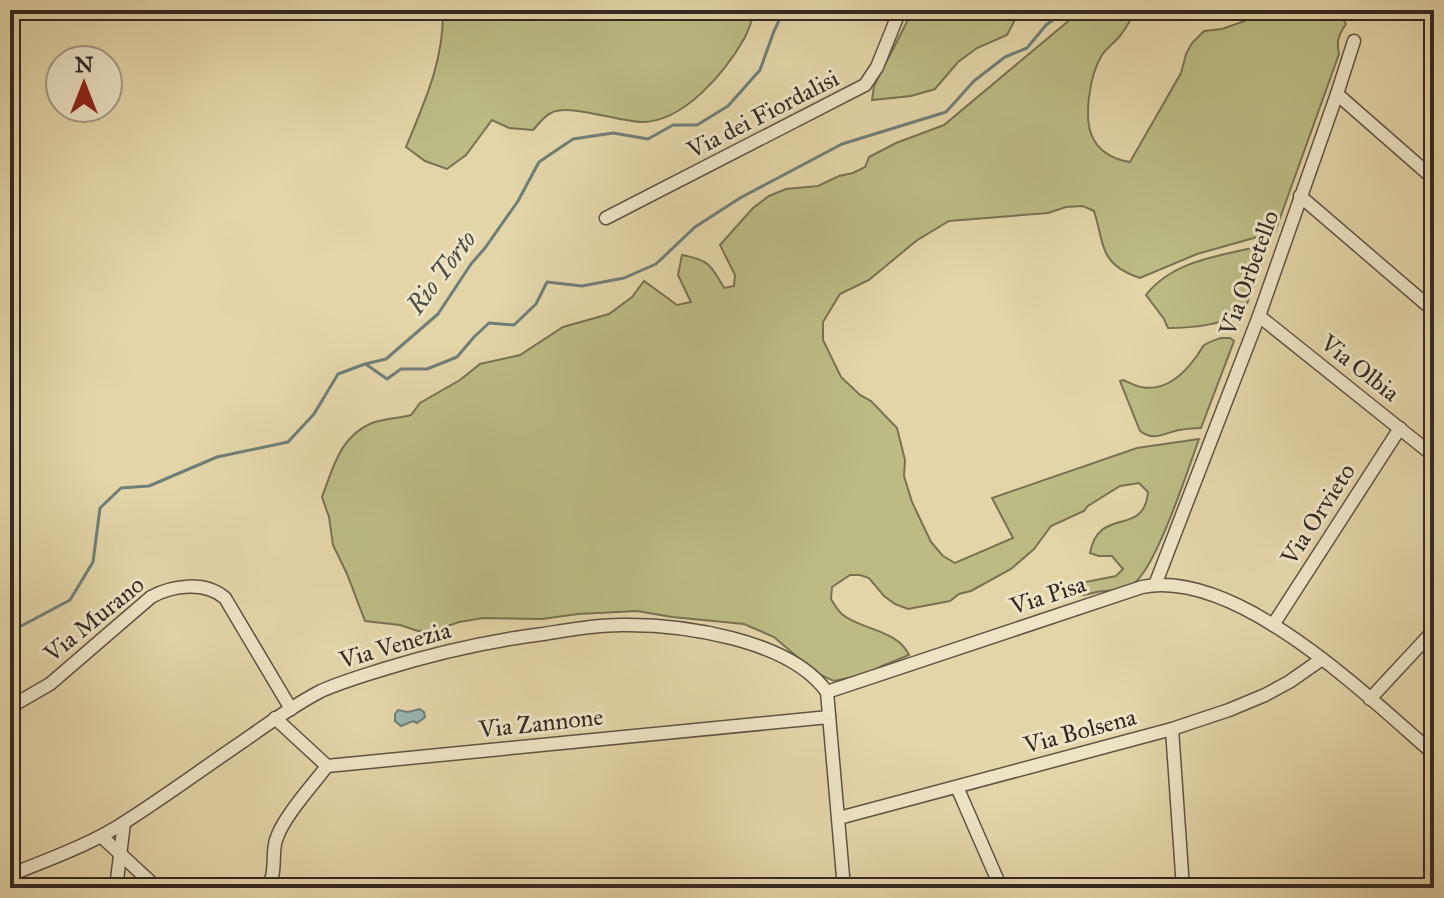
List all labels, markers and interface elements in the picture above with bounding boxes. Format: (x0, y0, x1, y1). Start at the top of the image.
north arrow (44, 44, 124, 124)
text: N (75, 51, 94, 78)
street label: Via dei Fiordalisi (681, 63, 844, 166)
street label: Via Orbetello (1212, 206, 1286, 341)
water label: Rio Torto (399, 224, 483, 321)
street label: Via Olbia (1314, 327, 1406, 409)
street label: Via Orvieto (1274, 458, 1362, 571)
street label: Via Pisa (1005, 568, 1090, 622)
street label: Via Murano (37, 569, 150, 669)
street label: Via Venezia (335, 615, 455, 675)
street label: Via Bolsena (1020, 701, 1140, 761)
street label: Via Zannone (476, 702, 605, 745)

